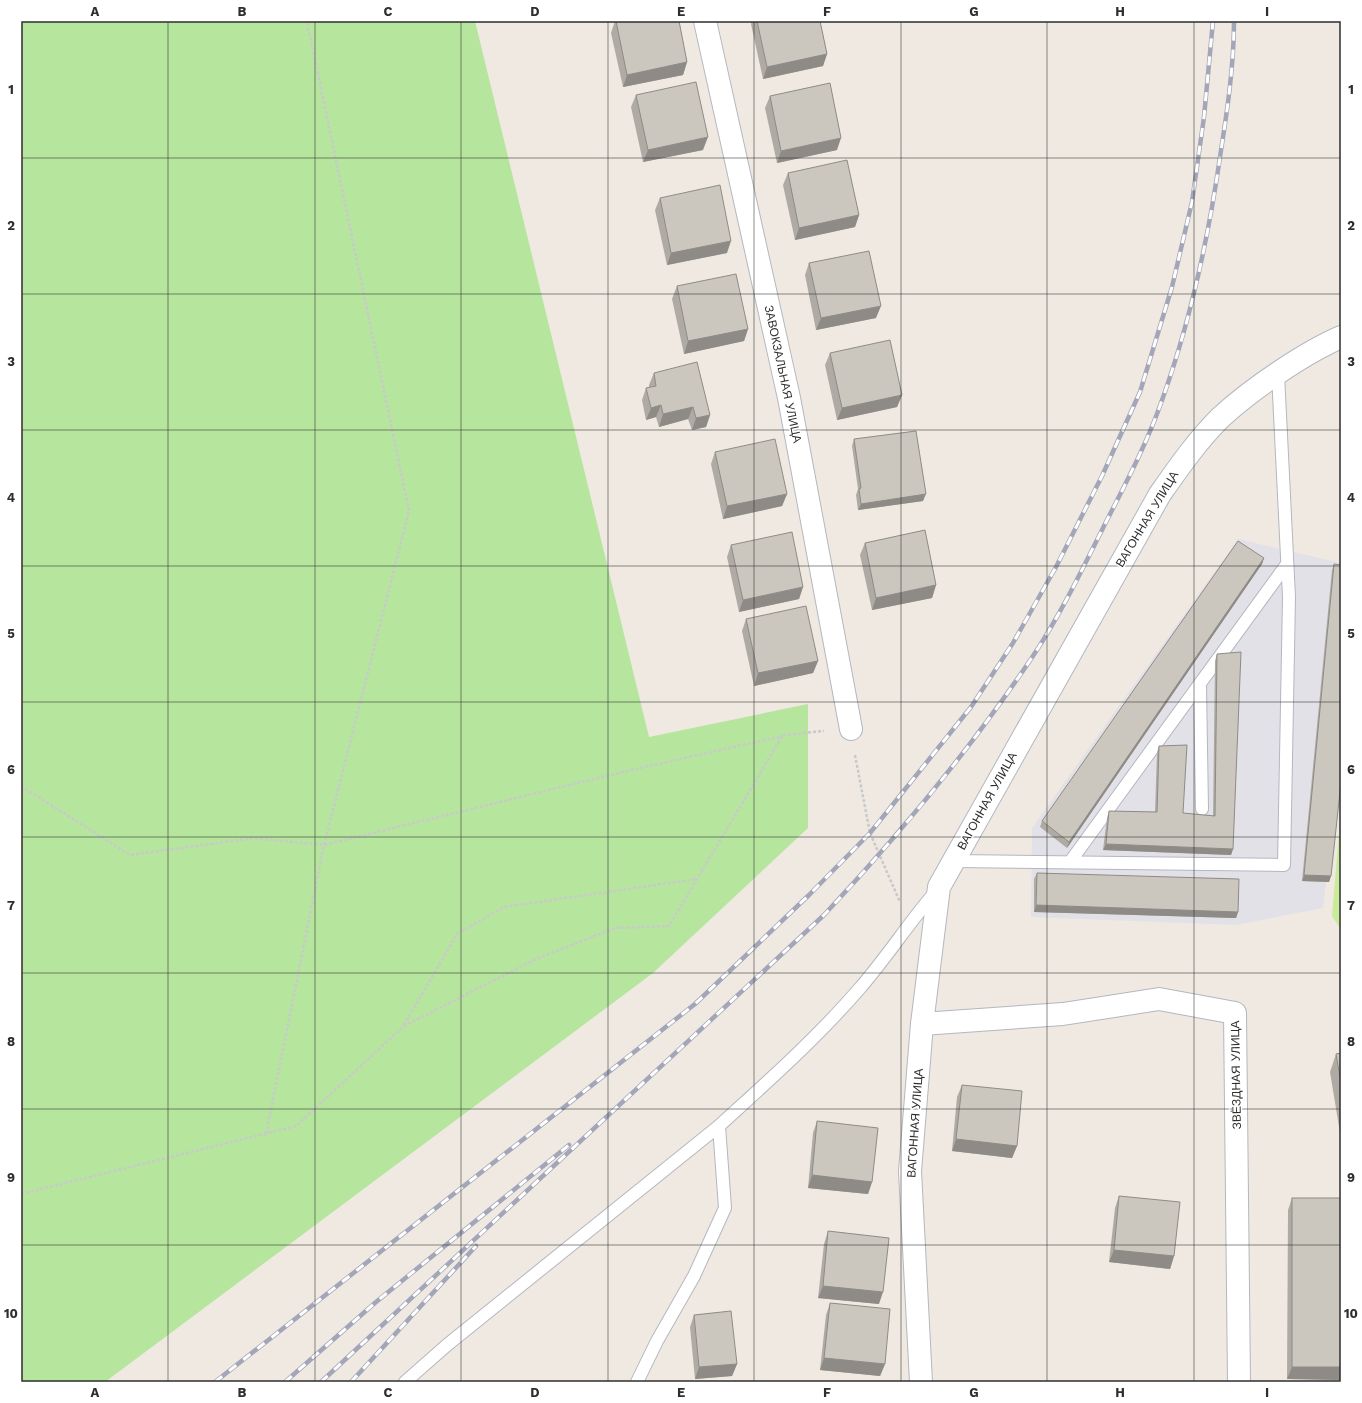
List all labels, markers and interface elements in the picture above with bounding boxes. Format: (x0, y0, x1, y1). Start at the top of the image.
text: A (91, 4, 100, 19)
text: B (238, 4, 247, 19)
text: C (384, 4, 393, 19)
text: D (530, 4, 540, 19)
text: E (677, 4, 685, 19)
text: F (823, 4, 831, 19)
text: G (969, 4, 979, 19)
text: H (1115, 4, 1125, 19)
text: I (1265, 4, 1269, 19)
text: 1 (8, 82, 14, 97)
text: 1 (1348, 82, 1354, 97)
text: 2 (7, 218, 15, 233)
text: 2 (1347, 218, 1355, 233)
street label: ЗАВОКЗАЛЬНАЯ УЛИЦА (762, 304, 804, 444)
text: 3 (7, 354, 15, 369)
text: 3 (1347, 354, 1355, 369)
street label: ВАГОННАЯ УЛИЦА (1113, 468, 1181, 570)
text: 4 (7, 490, 16, 505)
text: 4 (1347, 490, 1356, 505)
text: 5 (7, 626, 15, 641)
text: 5 (1347, 626, 1355, 641)
street label: ВАГОННАЯ УЛИЦА (954, 750, 1020, 852)
text: 6 (7, 762, 15, 777)
text: 6 (1347, 762, 1355, 777)
text: 7 (7, 898, 15, 913)
text: 7 (1347, 898, 1355, 913)
street label: ЗВЁЗДНАЯ УЛИЦА (1228, 1021, 1244, 1129)
text: 8 (7, 1034, 15, 1049)
text: 8 (1347, 1034, 1355, 1049)
street label: ВАГОННАЯ УЛИЦА (904, 1068, 926, 1178)
text: 9 (7, 1170, 15, 1185)
text: 9 (1347, 1170, 1355, 1185)
text: 10 (4, 1306, 18, 1321)
text: 10 (1344, 1306, 1358, 1321)
text: A (91, 1385, 100, 1400)
text: B (238, 1385, 247, 1400)
text: C (384, 1385, 393, 1400)
text: D (530, 1385, 540, 1400)
text: E (677, 1385, 685, 1400)
text: F (823, 1385, 831, 1400)
text: G (969, 1385, 979, 1400)
text: H (1115, 1385, 1125, 1400)
text: I (1265, 1385, 1269, 1400)

